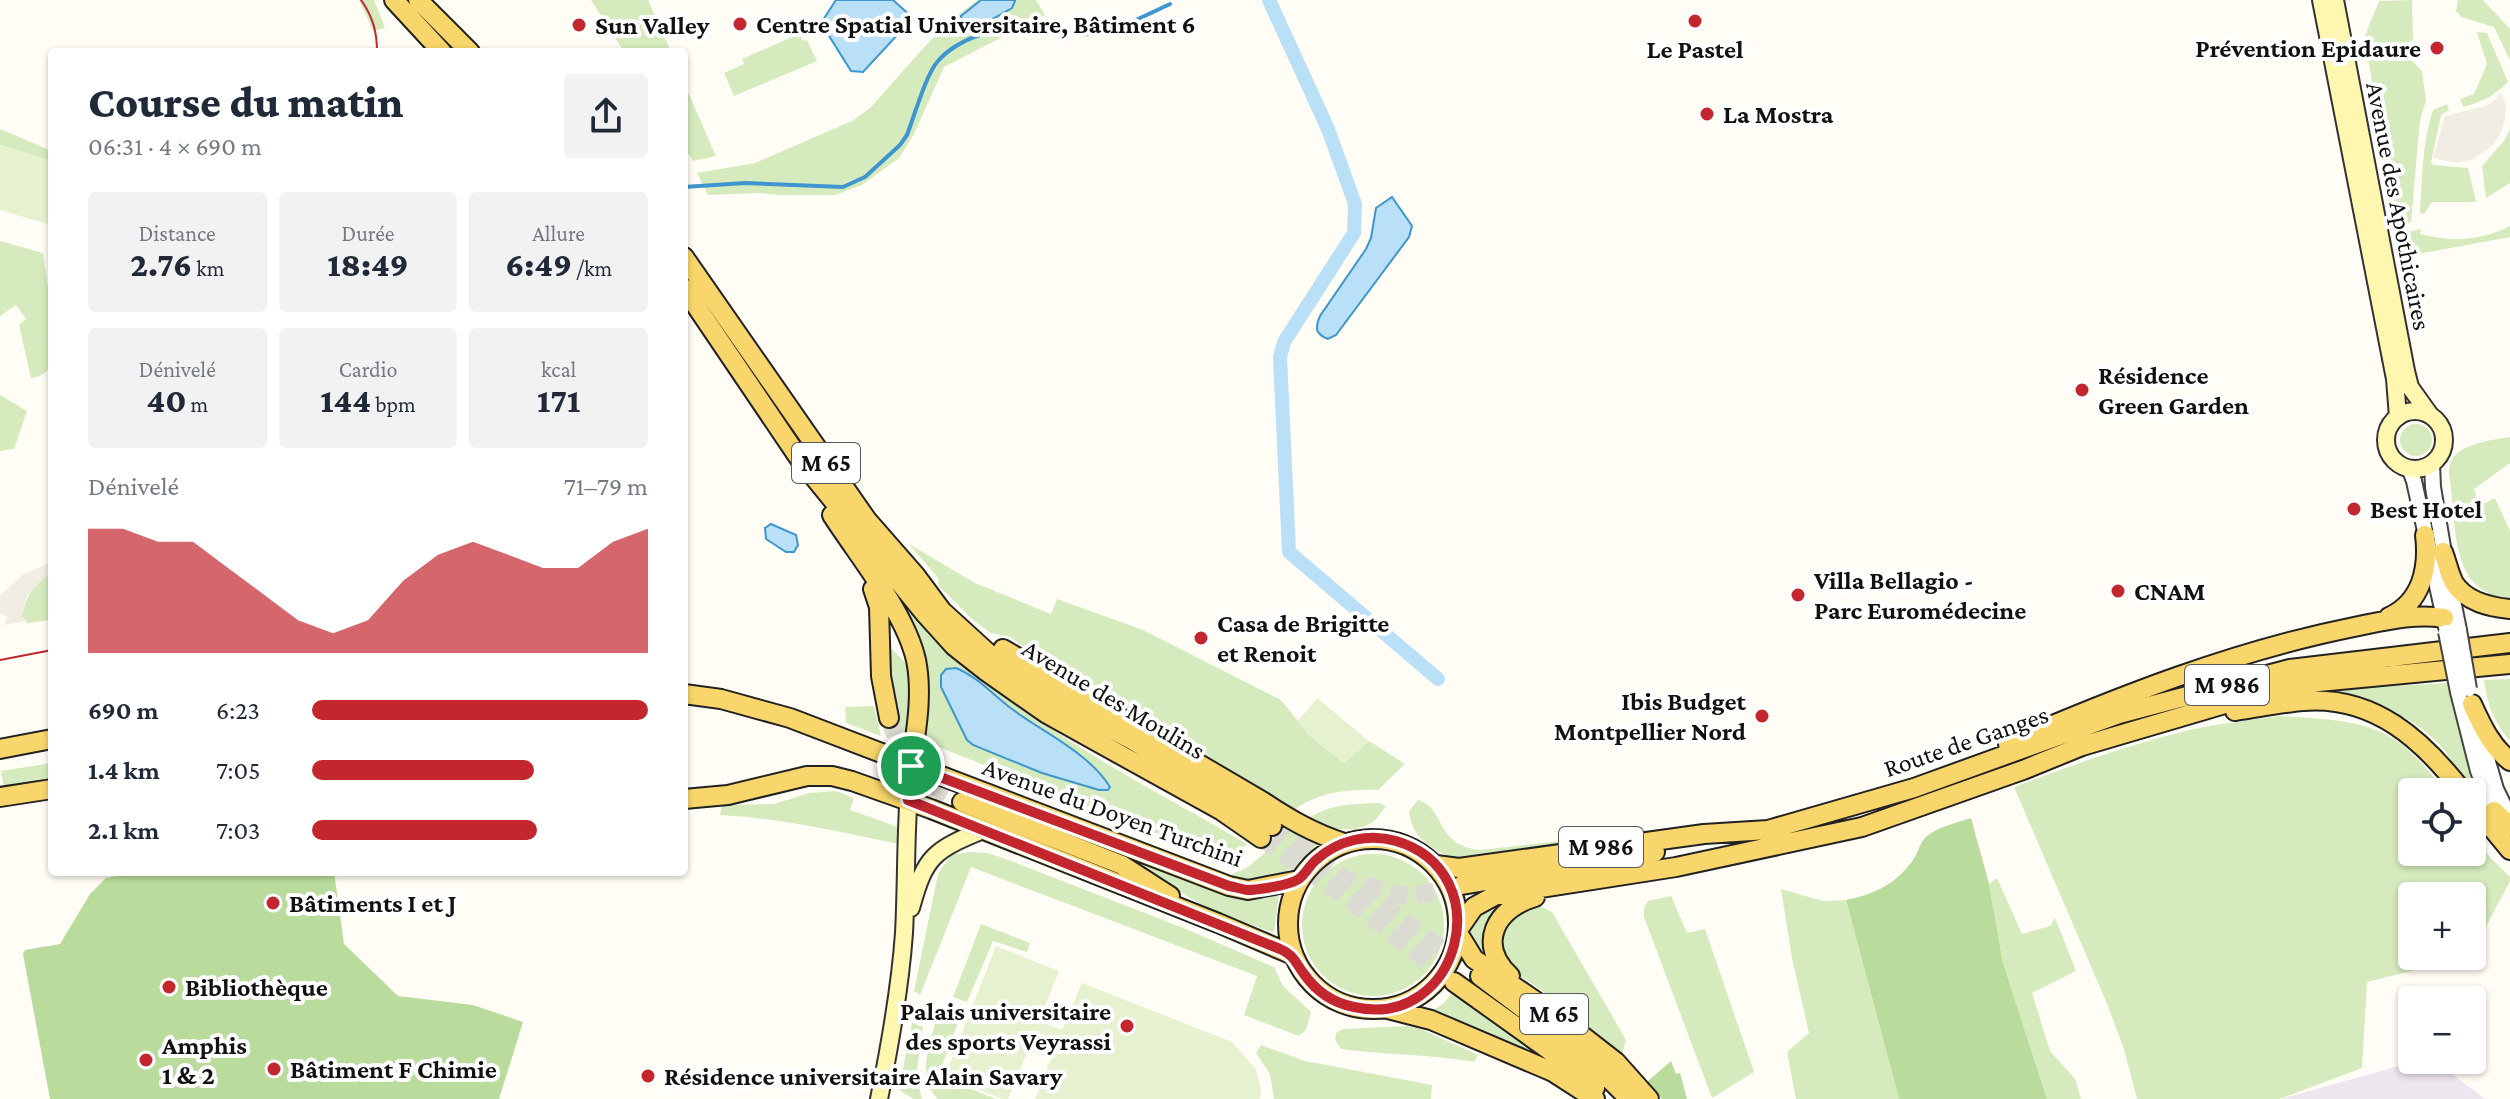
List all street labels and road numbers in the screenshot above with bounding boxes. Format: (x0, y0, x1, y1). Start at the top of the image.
street label: Avenue des Apothicaires (2360, 80, 2437, 333)
road number: M 65 (792, 443, 860, 483)
street label: Avenue des Moulins (1017, 634, 1210, 765)
road number: M 986 (2185, 665, 2269, 705)
street label: Route de Ganges (1880, 700, 2052, 783)
street label: Avenue du Doyen Turchini (979, 752, 1247, 873)
road number: M 986 (1559, 827, 1643, 867)
road number: M 65 (1520, 994, 1588, 1034)

